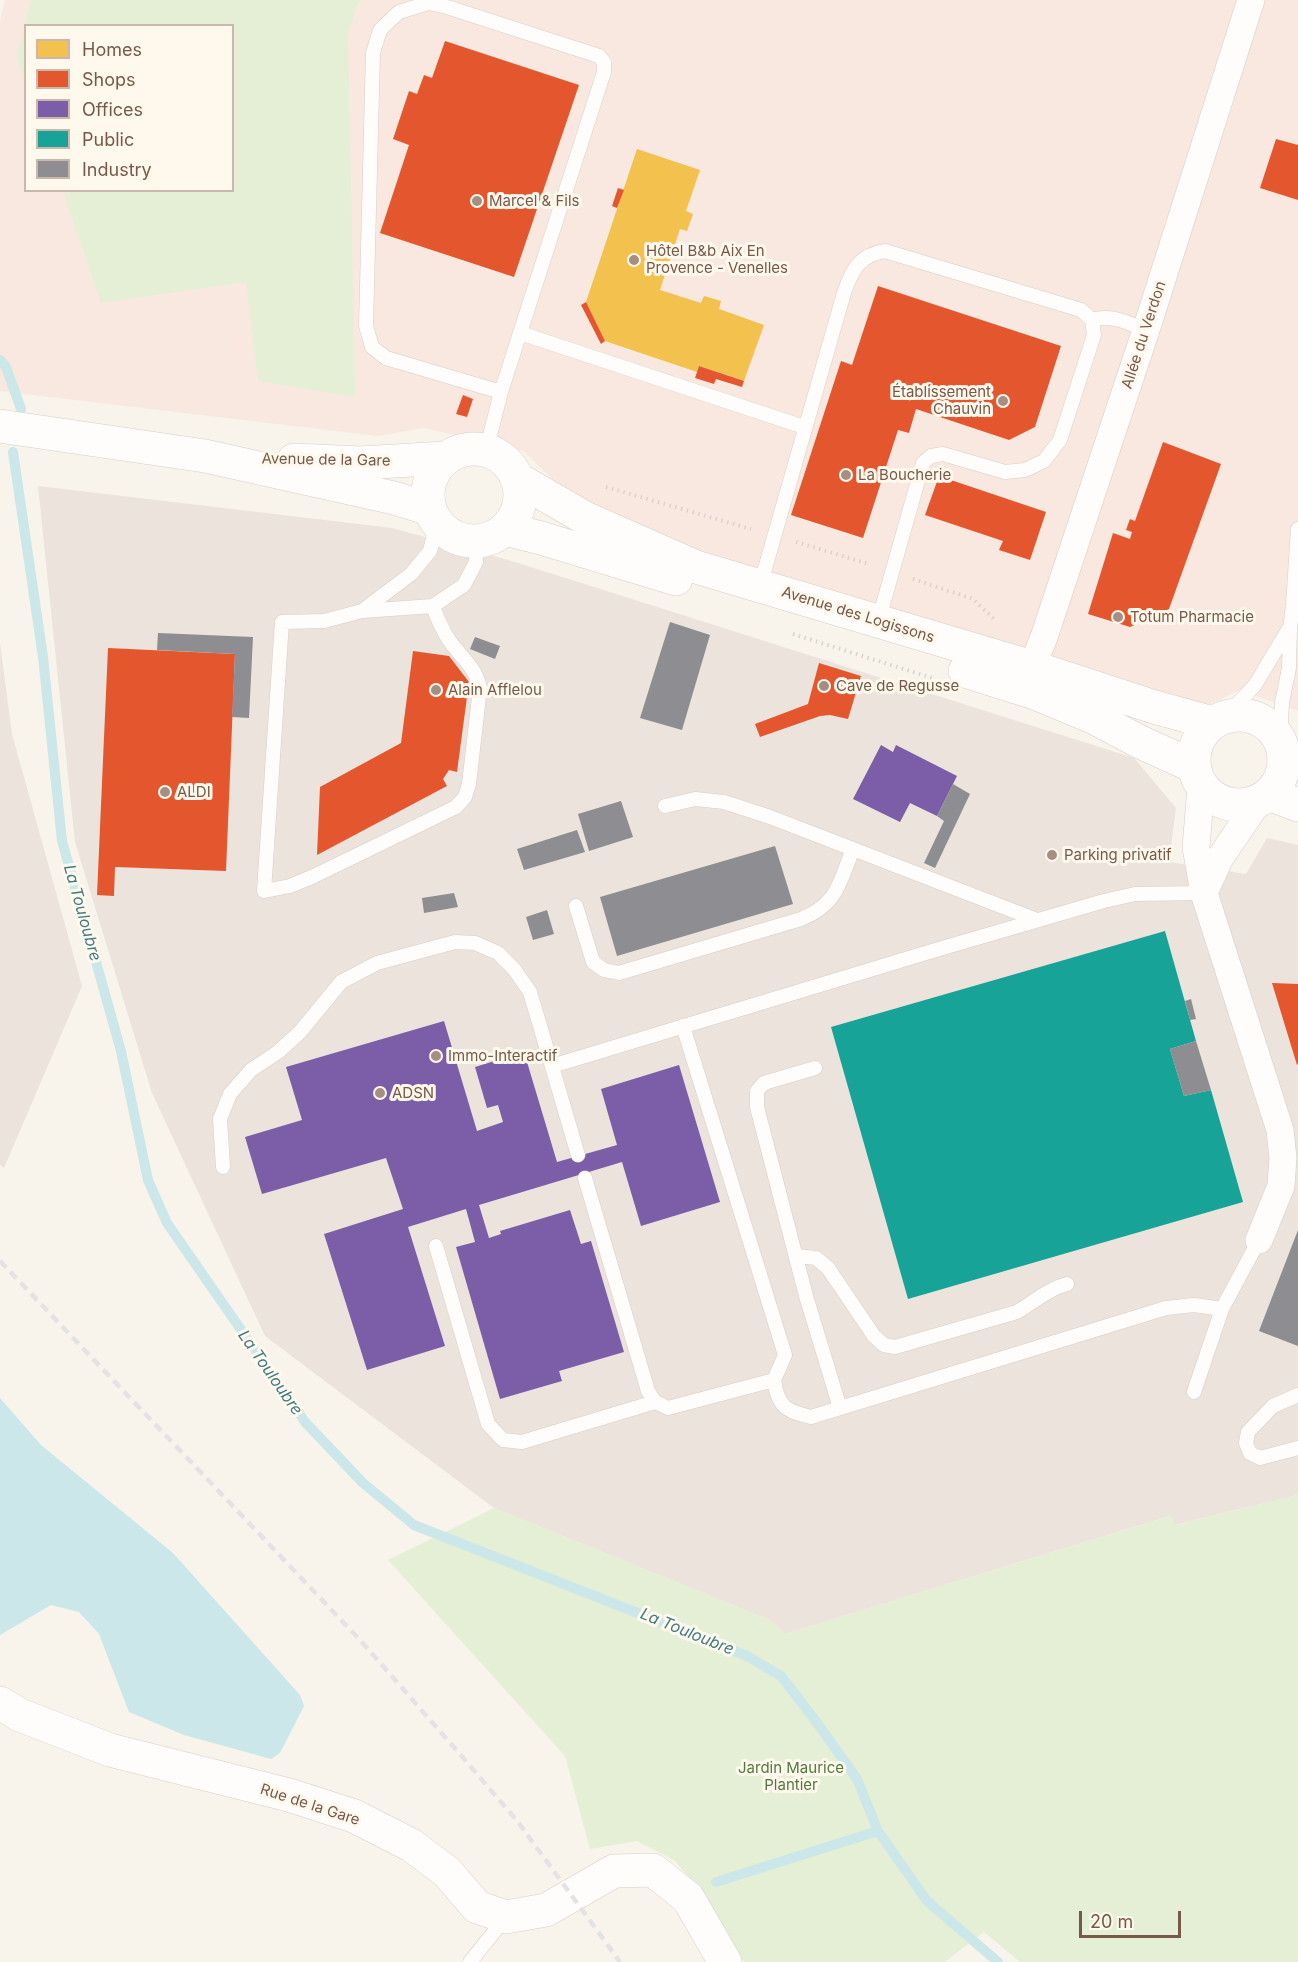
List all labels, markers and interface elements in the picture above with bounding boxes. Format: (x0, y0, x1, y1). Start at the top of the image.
legend (24, 24, 234, 192)
text: Homes (82, 39, 142, 60)
text: Shops (82, 69, 136, 90)
text: Offices (82, 99, 143, 120)
text: Public (82, 129, 134, 150)
text: Industry (82, 159, 152, 180)
place label: Marcel & Fils (489, 192, 579, 210)
marker: Marcel & Fils (470, 194, 484, 208)
place label: Hôtel B&b Aix En Provence - Venelles (646, 242, 788, 277)
marker: Hôtel B&b Aix En Provence - Venelles (627, 253, 641, 267)
street label: Allée du Verdon (1118, 279, 1170, 391)
place label: Établissement Chauvin (892, 383, 991, 418)
marker: Établissement Chauvin (996, 394, 1010, 408)
street label: Avenue de la Gare (261, 450, 391, 470)
place label: La Boucherie (858, 466, 951, 484)
marker: La Boucherie (839, 468, 853, 482)
street label: Avenue des Logissons (779, 583, 937, 647)
place label: Totum Pharmacie (1130, 608, 1254, 626)
marker: Totum Pharmacie (1111, 610, 1125, 624)
place label: Cave de Regusse (836, 677, 959, 695)
marker: Cave de Regusse (817, 679, 831, 693)
place label: Alain Afflelou (448, 681, 542, 699)
marker: Alain Afflelou (429, 683, 443, 697)
place label: ALDI (177, 783, 211, 801)
marker: ALDI (158, 785, 172, 799)
place label: Parking privatif (1064, 846, 1172, 864)
marker: Parking privatif (1045, 848, 1059, 862)
water label: La Touloubre (59, 863, 105, 963)
place label: Immo-Interactif (448, 1047, 557, 1065)
marker: Immo-Interactif (429, 1049, 443, 1063)
place label: ADSN (392, 1084, 434, 1102)
marker: ADSN (373, 1086, 387, 1100)
water label: La Touloubre (234, 1327, 306, 1419)
water label: La Touloubre (637, 1605, 737, 1659)
park label: Jardin Maurice Plantier (738, 1759, 844, 1794)
street label: Rue de la Gare (258, 1780, 362, 1830)
scale bar (1082, 1899, 1184, 1937)
text: 20 m (1090, 1911, 1133, 1932)

